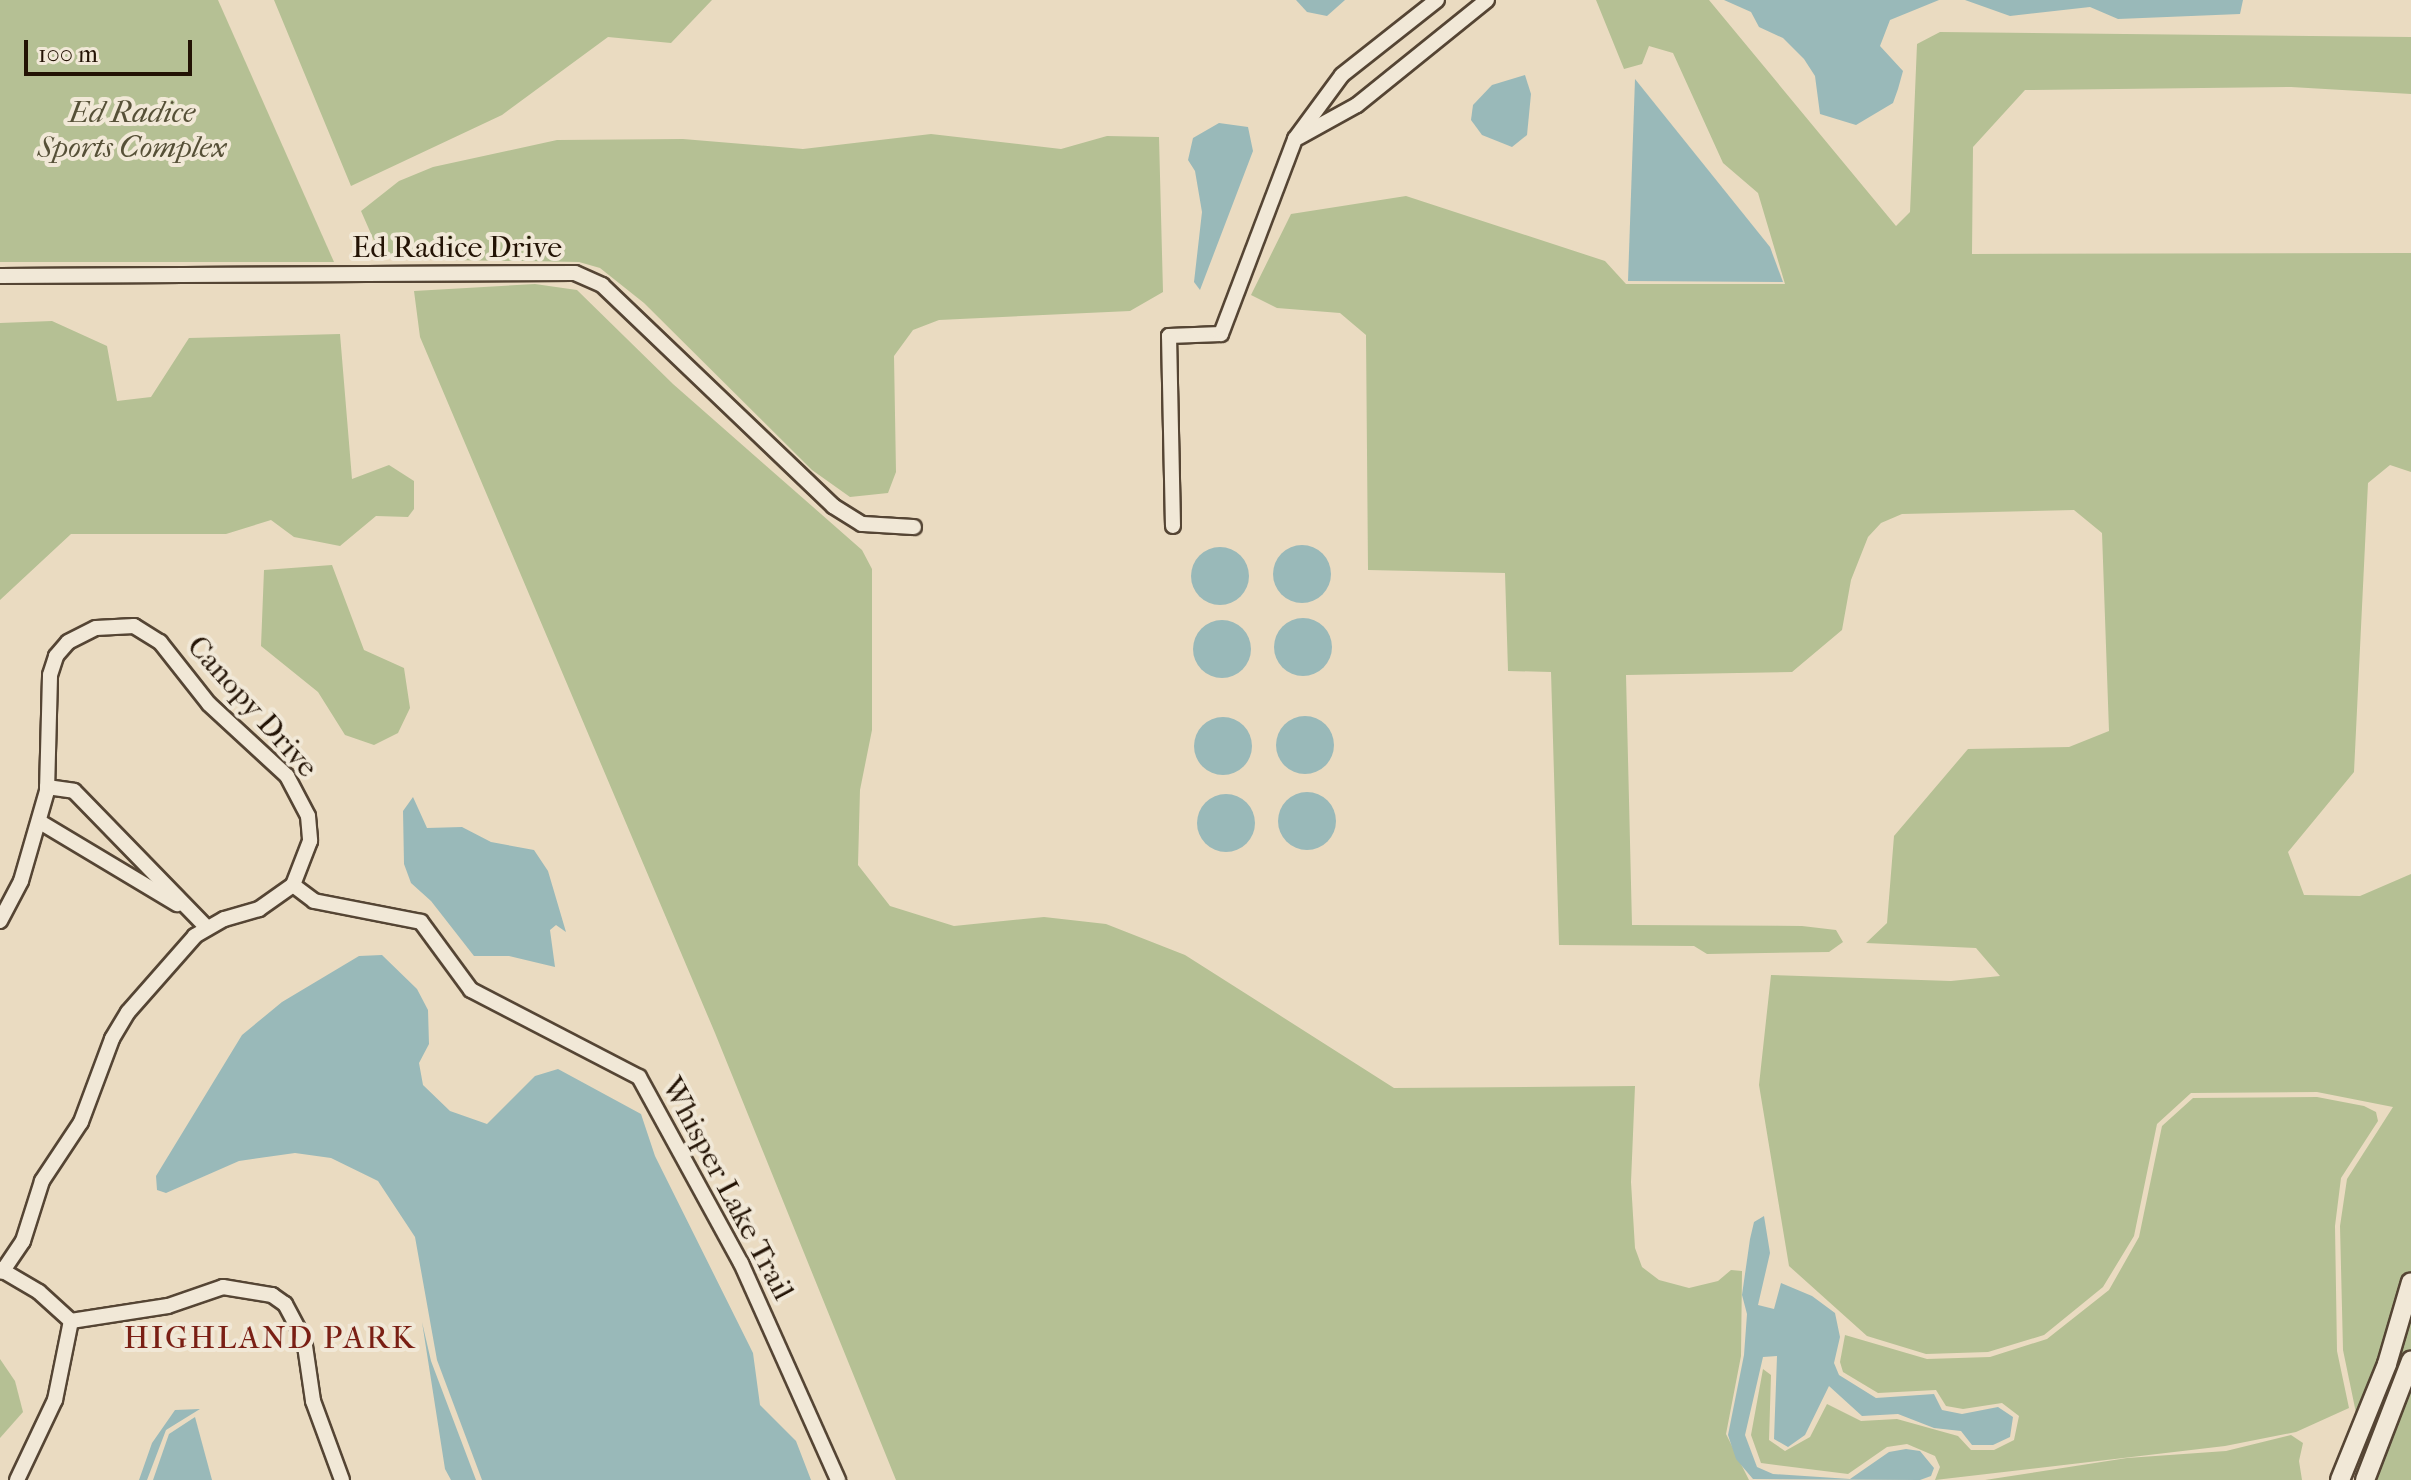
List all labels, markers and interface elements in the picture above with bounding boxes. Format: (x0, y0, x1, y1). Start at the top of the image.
scale bar (28, 24, 196, 74)
text: 100 m (38, 40, 98, 68)
park label: Ed Radice Sports Complex (38, 95, 226, 166)
street label: Ed Radice Drive (352, 230, 562, 266)
street label: Canopy Drive (179, 629, 325, 785)
street label: Whisper Lake Trail (653, 1072, 801, 1306)
district label: HIGHLAND PARK (124, 1319, 416, 1357)

